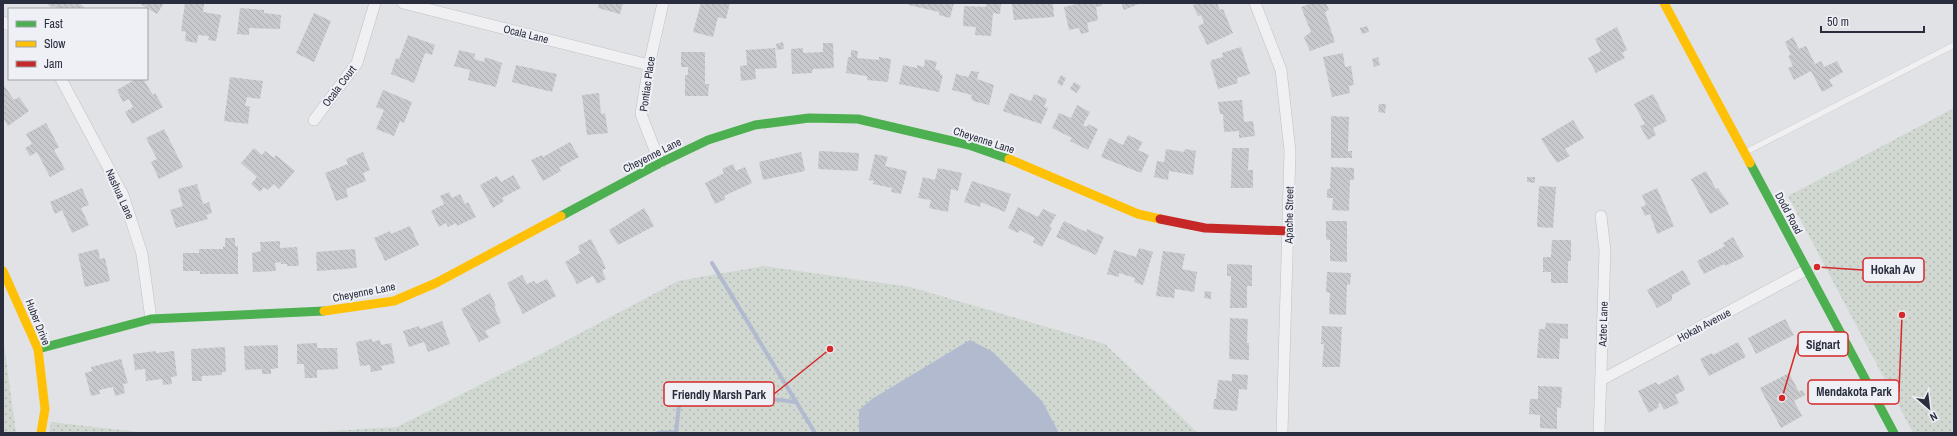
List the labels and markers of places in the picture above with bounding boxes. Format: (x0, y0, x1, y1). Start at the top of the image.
callout: Hokah Av (1863, 258, 1924, 282)
callout: Signart (1798, 332, 1848, 356)
callout: Mendakota Park (1808, 380, 1899, 404)
callout: Friendly Marsh Park (664, 382, 774, 406)

